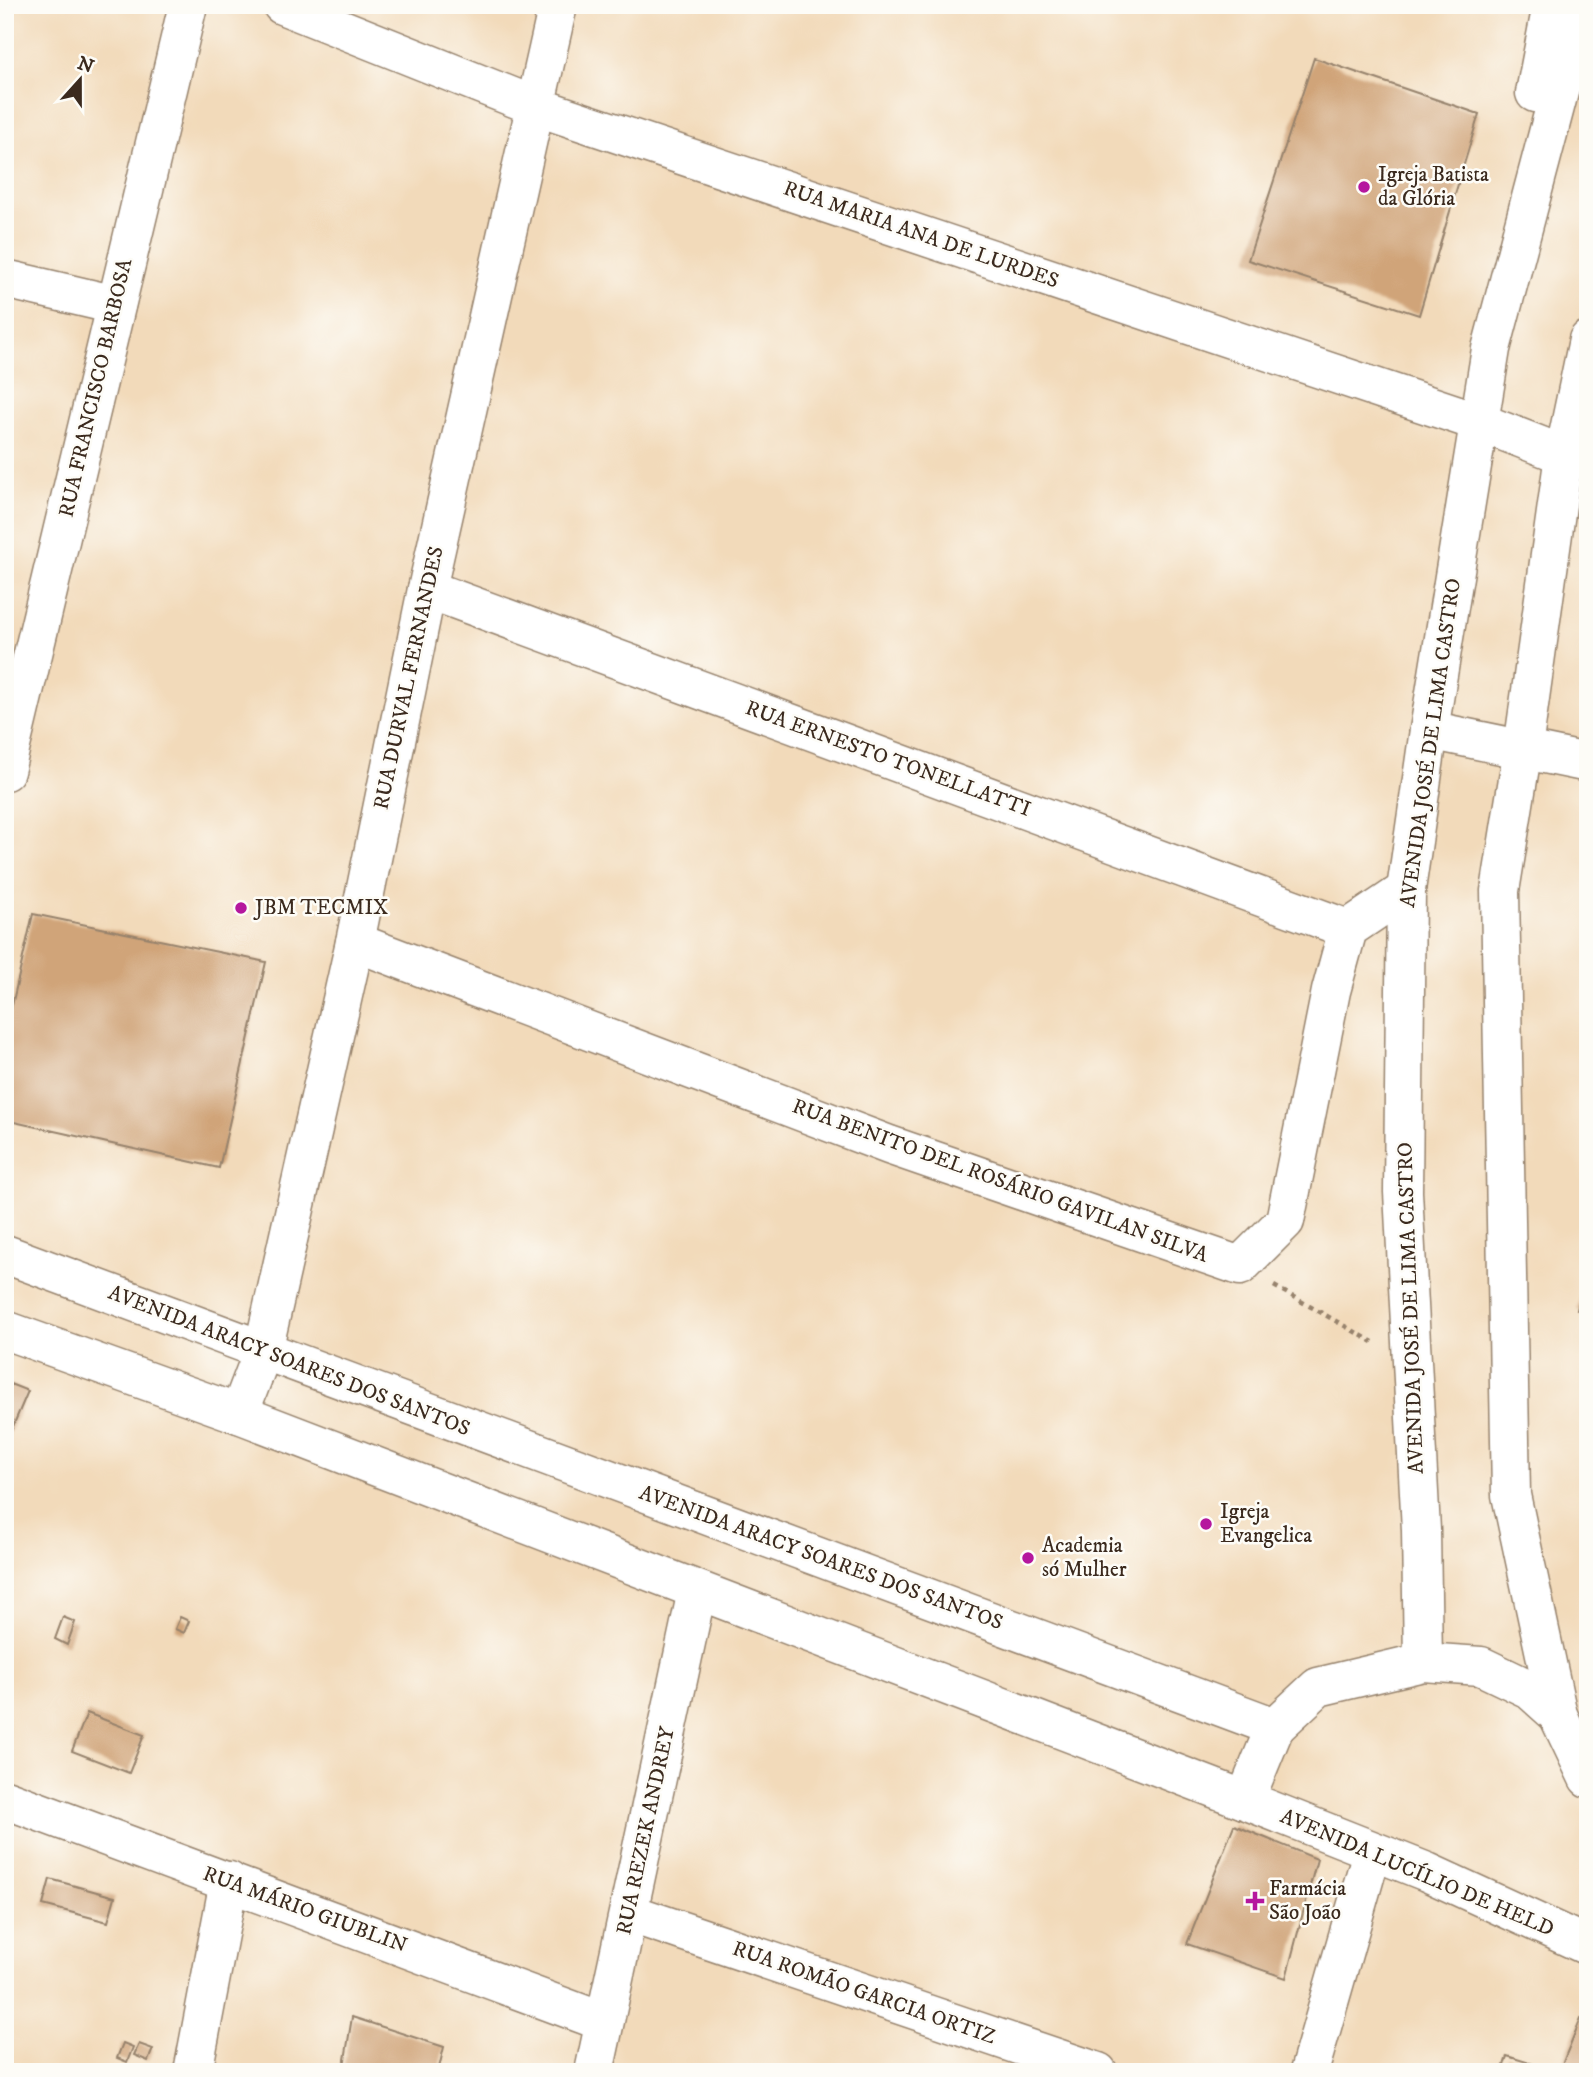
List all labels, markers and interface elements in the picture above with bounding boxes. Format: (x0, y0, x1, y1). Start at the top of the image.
north arrow (46, 46, 116, 116)
text: N (74, 52, 97, 79)
place label: Igreja Batista da Glória (1378, 162, 1489, 212)
street label: RUA MARIA ANA DE LURDES (780, 176, 1062, 294)
marker: Igreja Batista da Glória (1356, 179, 1372, 195)
street label: RUA FRANCISCO BARBOSA (54, 256, 139, 520)
street label: RUA DURVAL FERNANDES (368, 544, 450, 812)
street label: AVENIDA JOSÉ DE LIMA CASTRO (1394, 577, 1467, 909)
street label: RUA ERNESTO TONELLATTI (742, 695, 1034, 823)
place label: JBM TECMIX (253, 895, 388, 921)
marker: JBM TECMIX (233, 900, 249, 916)
street label: RUA BENITO DEL ROSÁRIO GAVILAN SILVA (789, 1092, 1213, 1269)
street label: AVENIDA JOSÉ DE LIMA CASTRO (1391, 1142, 1430, 1474)
street label: AVENIDA ARACY SOARES DOS SANTOS (105, 1280, 473, 1442)
street label: AVENIDA ARACY SOARES DOS SANTOS (636, 1480, 1006, 1636)
place label: Igreja Evangelica (1220, 1499, 1312, 1549)
marker: Igreja Evangelica (1198, 1516, 1214, 1532)
place label: Academia só Mulher (1042, 1533, 1127, 1583)
marker: Academia só Mulher (1020, 1550, 1036, 1566)
street label: RUA REZEK ANDREY (611, 1724, 681, 1937)
street label: AVENIDA LUCÍLIO DE HELD (1276, 1802, 1558, 1943)
street label: RUA MÁRIO GIUBLIN (199, 1859, 411, 1959)
place label: Farmácia São João (1269, 1876, 1346, 1926)
marker: Farmácia São João (1247, 1893, 1263, 1909)
street label: RUA ROMÃO GARCIA ORTIZ (729, 1934, 1000, 2050)

